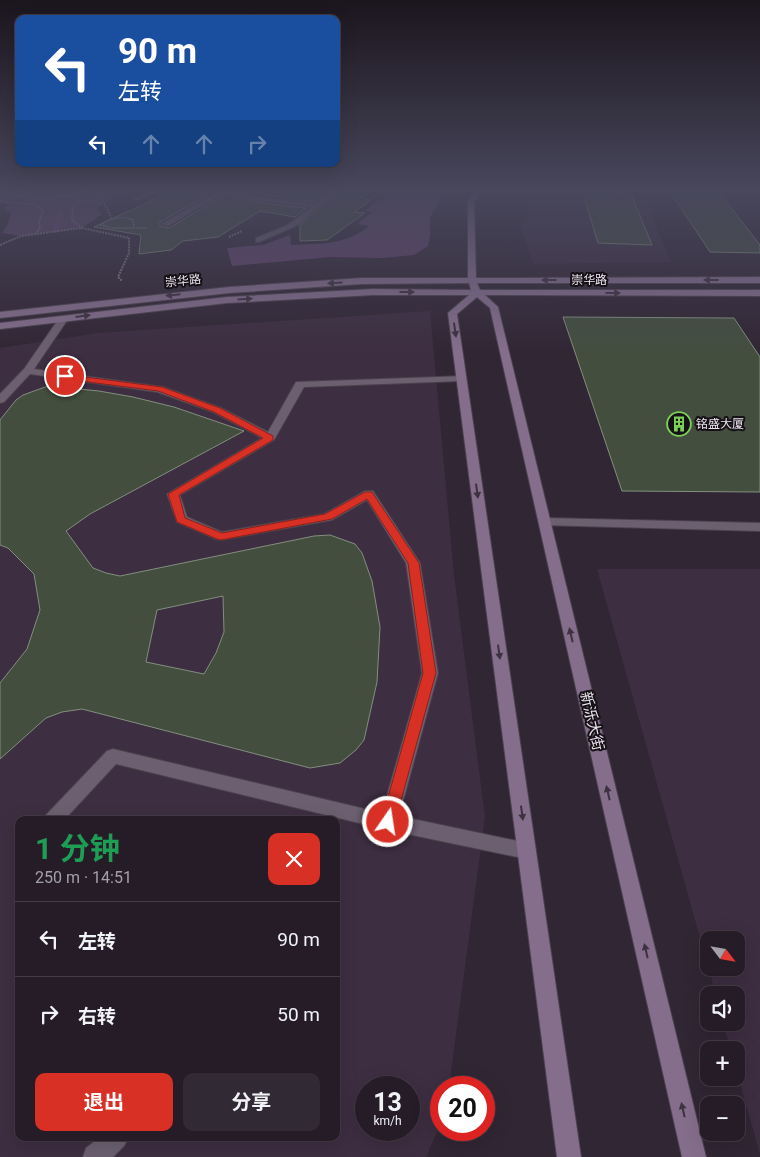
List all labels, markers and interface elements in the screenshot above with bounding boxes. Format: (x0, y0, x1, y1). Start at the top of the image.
text: 90 m (118, 31, 197, 72)
icon: left (35, 35, 100, 100)
text: 左转 (118, 79, 162, 104)
icon: left (84, 130, 112, 158)
icon: ahead (137, 130, 165, 158)
icon: ahead (190, 130, 218, 158)
icon: right (243, 130, 271, 158)
street label: 崇华路 (164, 272, 202, 290)
street label: 崇华路 (571, 273, 607, 287)
one-way arrow (541, 276, 557, 284)
one-way arrow (703, 276, 719, 284)
one-way arrow (327, 280, 343, 288)
one-way arrow (399, 288, 415, 296)
one-way arrow (606, 289, 622, 297)
one-way arrow (165, 291, 181, 299)
one-way arrow (237, 294, 253, 302)
one-way arrow (76, 312, 92, 320)
one-way arrow (451, 322, 459, 338)
pin (44, 355, 86, 397)
icon: arrive (51, 362, 79, 390)
building icon: 铭盛大厦 (666, 411, 692, 437)
place label: 铭盛大厦 (696, 417, 744, 431)
one-way arrow (473, 483, 481, 499)
one-way arrow (567, 627, 575, 642)
one-way arrow (496, 644, 504, 660)
street label: 新泺大街 (576, 690, 608, 752)
one-way arrow (604, 786, 612, 801)
position arrow (361, 795, 413, 847)
one-way arrow (518, 805, 526, 821)
text: 1 分钟 (35, 831, 120, 866)
button: close (268, 833, 320, 885)
text: 250 m · 14:51 (35, 868, 132, 887)
icon: left (35, 925, 63, 953)
text: 90 m (277, 928, 320, 951)
text: 左转 (78, 930, 116, 953)
north arrow (700, 931, 745, 976)
map controls (700, 931, 745, 1141)
one-way arrow (642, 944, 650, 959)
button: sound (700, 986, 745, 1031)
icon: right (35, 1000, 63, 1028)
text: 50 m (277, 1003, 320, 1026)
text: 右转 (78, 1005, 116, 1028)
button: + (700, 1041, 745, 1086)
button: 退出 (35, 1073, 173, 1131)
button: 分享 (183, 1073, 320, 1131)
speed limit sign: 20 (430, 1076, 495, 1141)
text: 13 (373, 1088, 402, 1117)
button: − (700, 1096, 745, 1141)
one-way arrow (679, 1102, 687, 1117)
text: km/h (373, 1114, 402, 1128)

